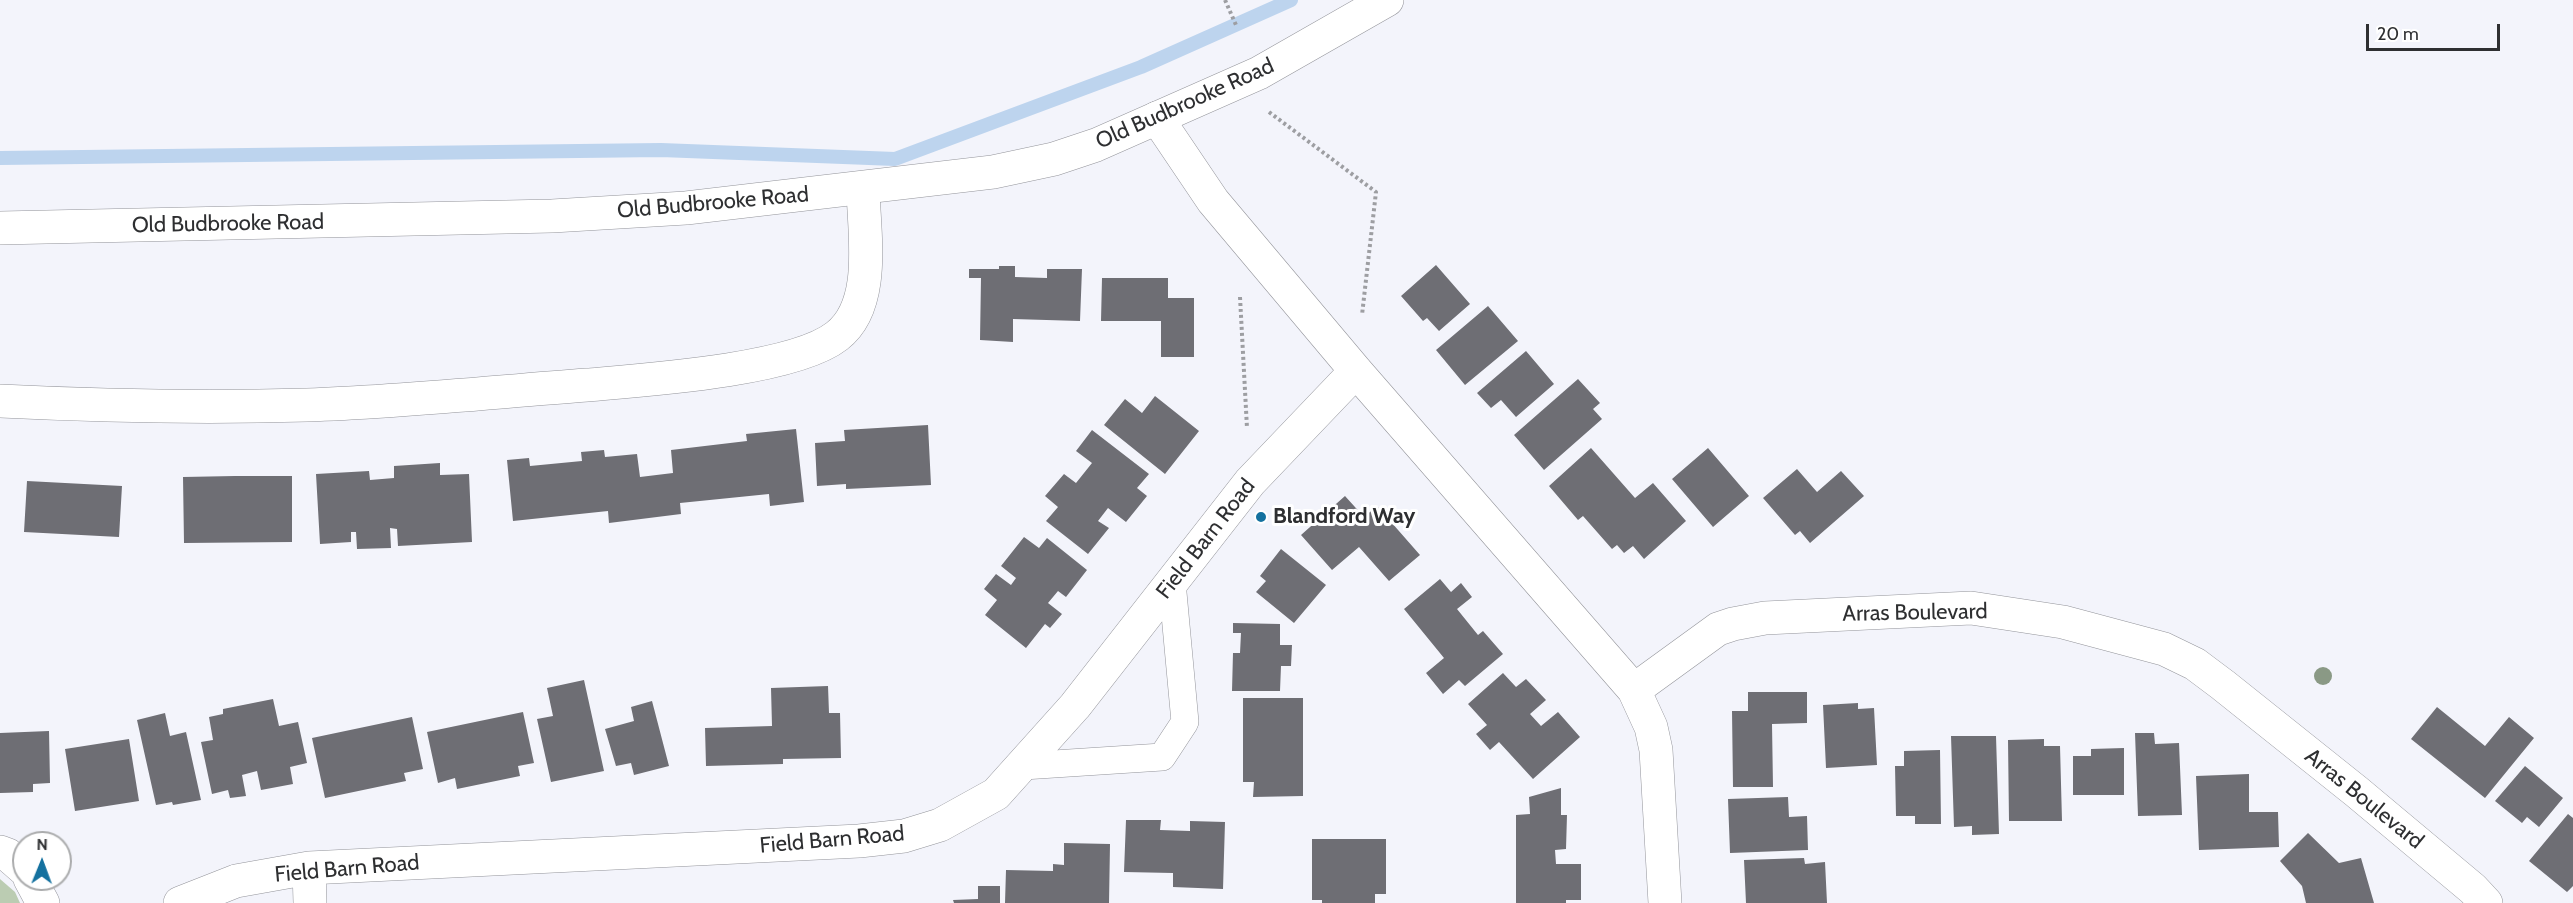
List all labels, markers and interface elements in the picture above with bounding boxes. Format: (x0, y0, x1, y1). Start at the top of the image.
scale bar (2369, 12, 2502, 50)
text: 20 m (2377, 23, 2419, 45)
street label: Old Budbrooke Road (1092, 53, 1278, 155)
street label: Old Budbrooke Road (616, 181, 810, 225)
street label: Old Budbrooke Road (132, 209, 324, 239)
street label: Field Barn Road (1151, 474, 1261, 604)
place label: Blandford Way (1273, 504, 1415, 530)
marker: Blandford Way (1254, 510, 1268, 524)
street label: Arras Boulevard (1842, 599, 1988, 627)
street label: Arras Boulevard (2299, 743, 2429, 855)
street label: Field Barn Road (759, 821, 905, 859)
north arrow (12, 831, 72, 891)
text: N (36, 835, 48, 854)
street label: Field Barn Road (274, 850, 420, 888)

